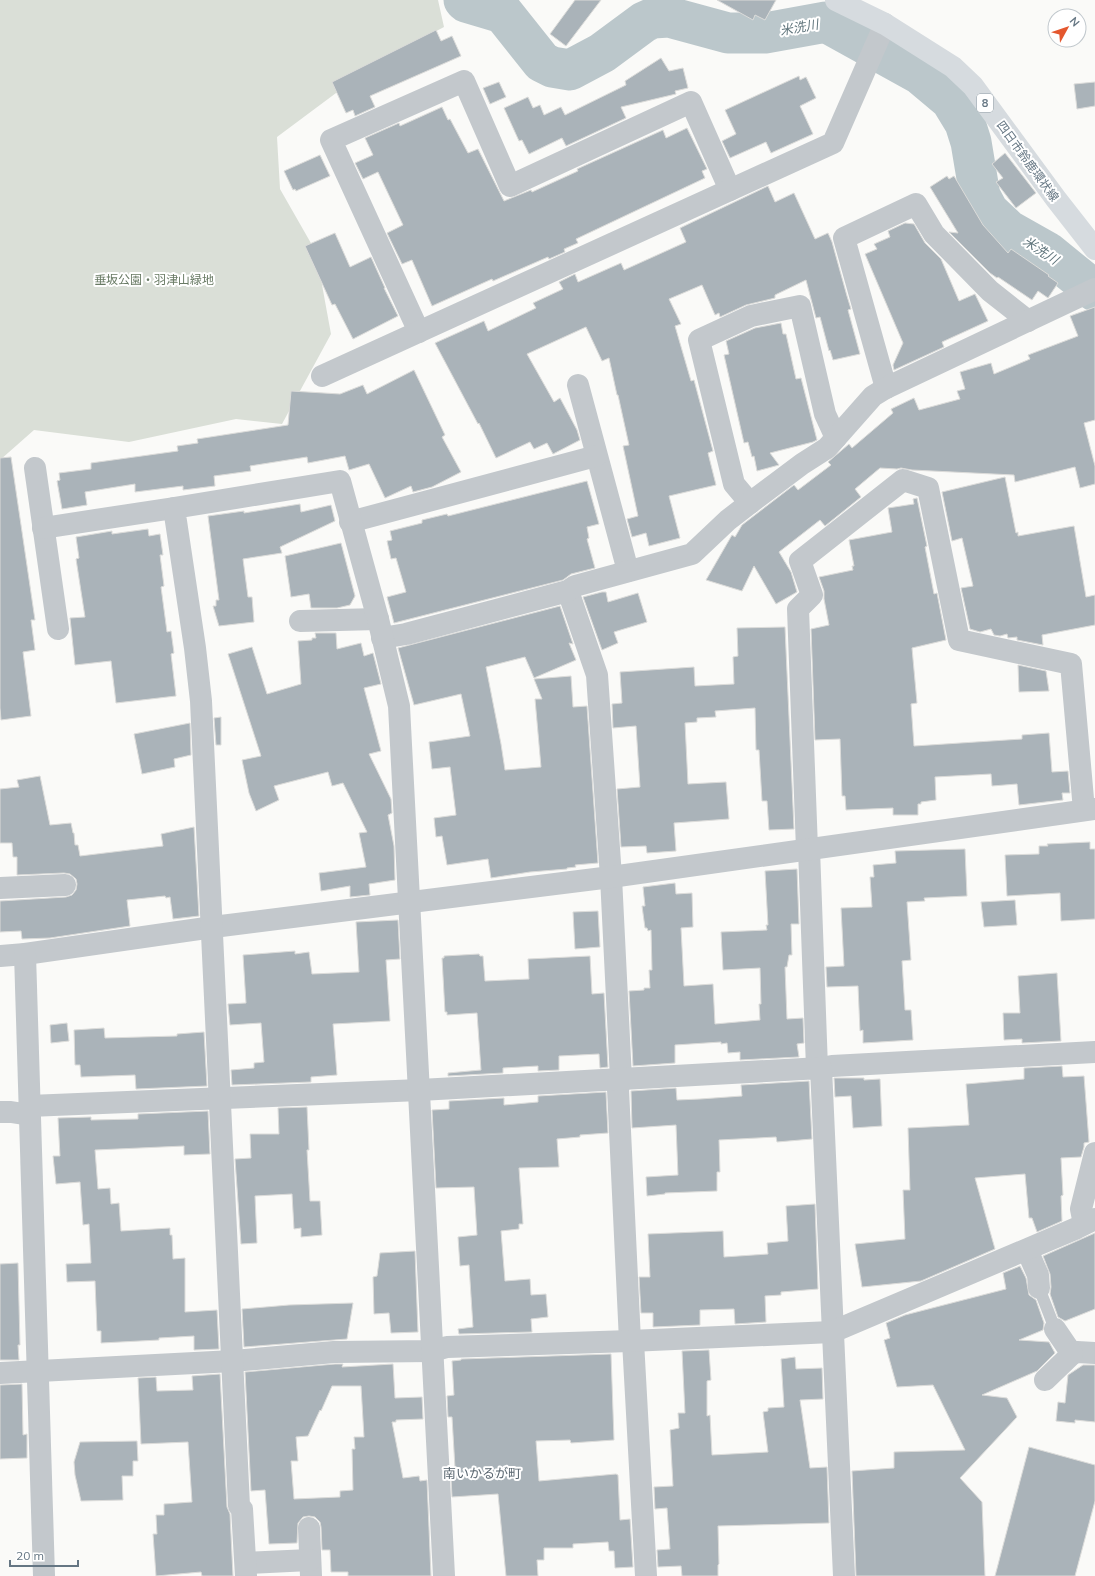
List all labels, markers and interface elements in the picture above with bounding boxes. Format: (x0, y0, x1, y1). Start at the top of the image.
north arrow (1047, 8, 1087, 48)
text: N (1067, 14, 1083, 29)
water label: 米洗川 (778, 15, 822, 38)
road number: 8 (977, 94, 993, 112)
street label: 四日市鈴鹿環状線 (994, 118, 1062, 204)
water label: 米洗川 (1020, 233, 1063, 268)
park label: 垂坂公園・羽津山緑地 (94, 272, 214, 287)
district label: 南いかるが町 (443, 1465, 521, 1481)
scale bar (10, 1542, 78, 1568)
text: 20 m (16, 1548, 44, 1563)

